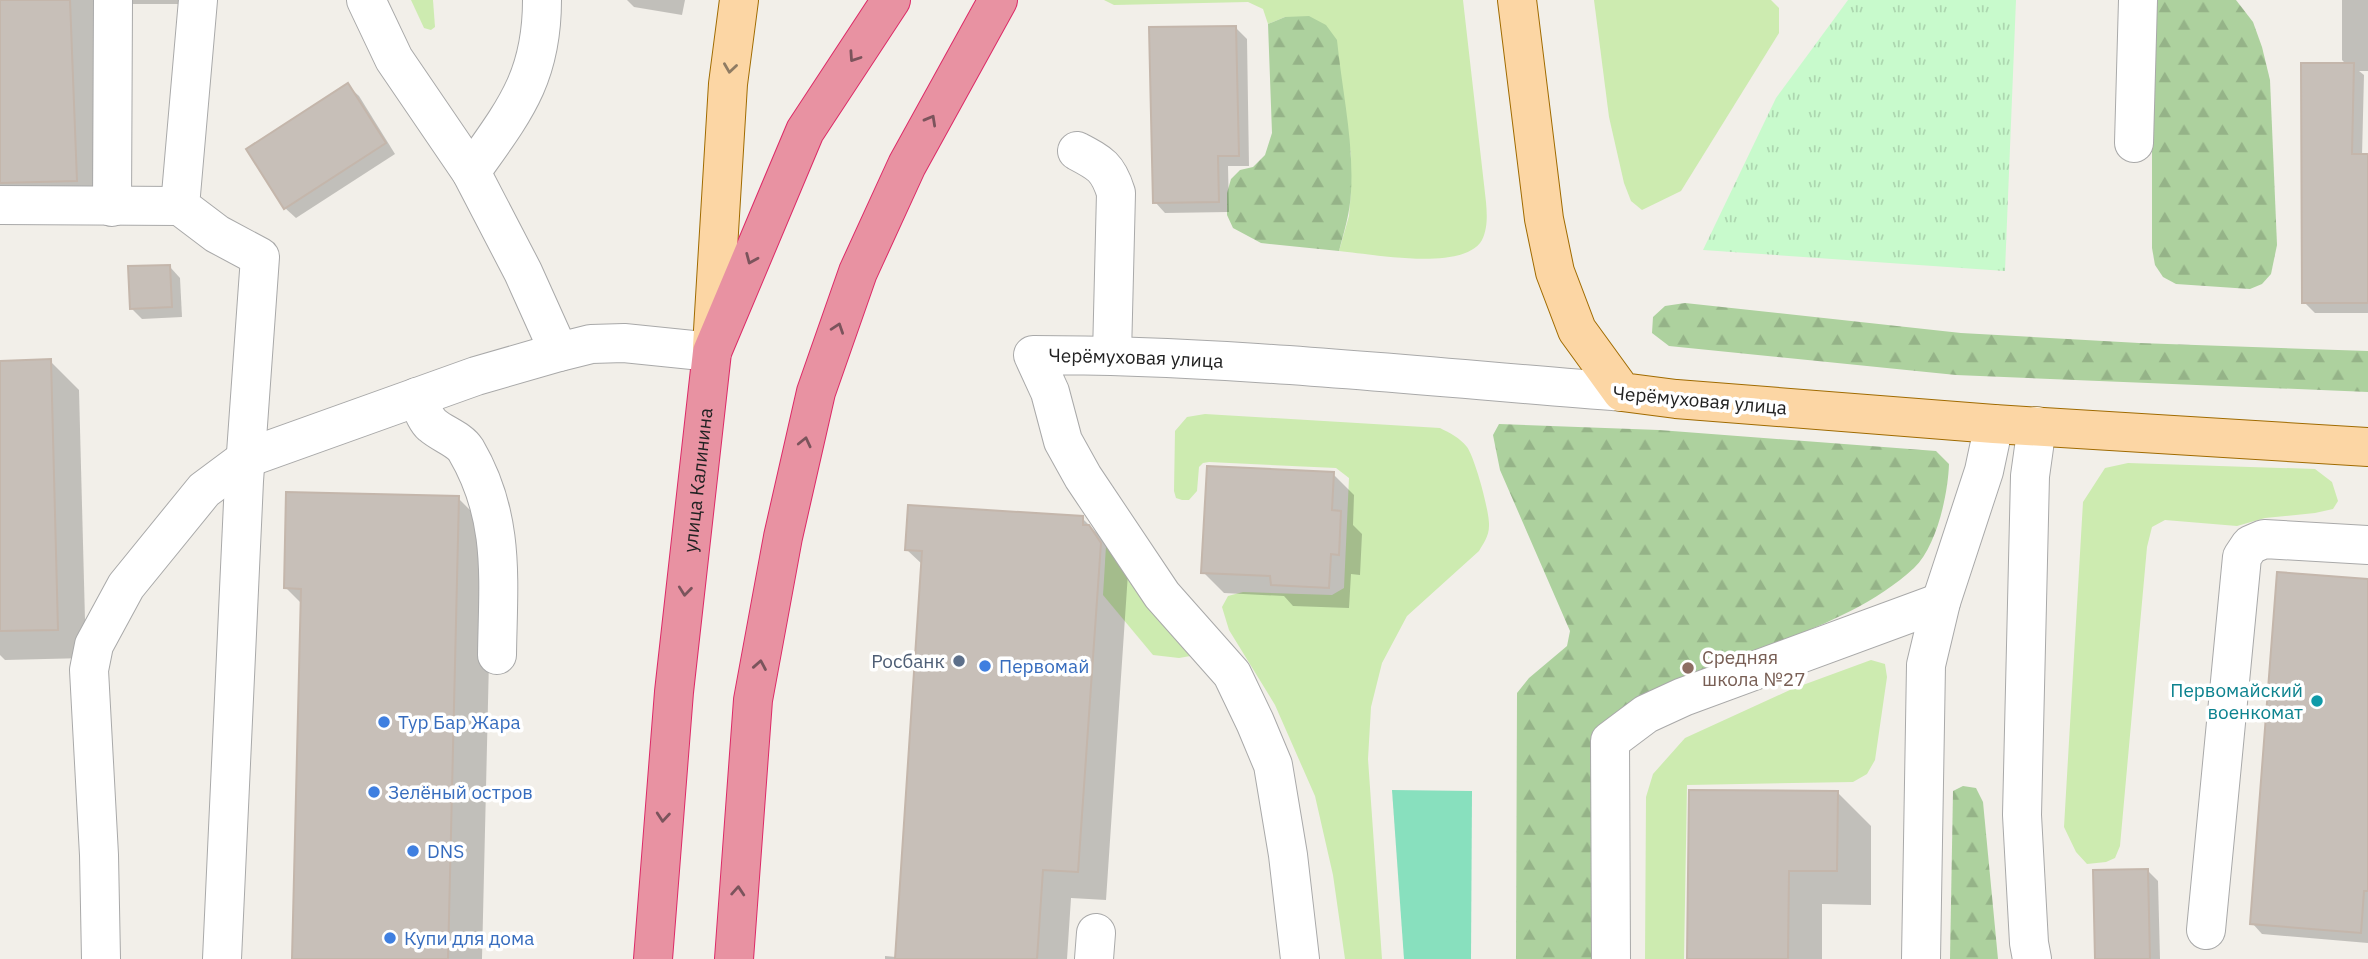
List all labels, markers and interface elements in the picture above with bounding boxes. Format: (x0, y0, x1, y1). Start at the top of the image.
one-way arrow (849, 49, 862, 62)
one-way arrow (723, 62, 738, 74)
one-way arrow (923, 115, 936, 128)
one-way arrow (745, 251, 759, 264)
one-way arrow (830, 322, 844, 334)
street label: Черёмуховая улица (1048, 343, 1224, 373)
street label: Черёмуховая улица (1612, 380, 1788, 420)
street label: улица Калинина (678, 406, 718, 554)
one-way arrow (796, 436, 811, 448)
one-way arrow (678, 585, 693, 596)
place label: Средняя школа №27 (1702, 645, 1806, 691)
place label: Росбанк (871, 649, 945, 673)
marker: Росбанк (951, 653, 967, 669)
place label: Первомай (999, 654, 1089, 678)
marker: Первомай (977, 658, 993, 674)
one-way arrow (751, 659, 766, 671)
marker: Средняя школа №27 (1680, 660, 1696, 676)
place label: Первомайский военкомат (2170, 678, 2303, 724)
marker: Первомайский военкомат (2309, 693, 2325, 709)
place label: Тур Бар Жара (398, 710, 521, 734)
marker: Тур Бар Жара (376, 714, 392, 730)
place label: Зелёный остров (388, 780, 533, 804)
marker: Зелёный остров (366, 784, 382, 800)
one-way arrow (656, 812, 671, 823)
place label: DNS (427, 839, 464, 863)
marker: DNS (405, 843, 421, 859)
one-way arrow (730, 885, 745, 896)
place label: Купи для дома (404, 926, 534, 950)
marker: Купи для дома (382, 930, 398, 946)

